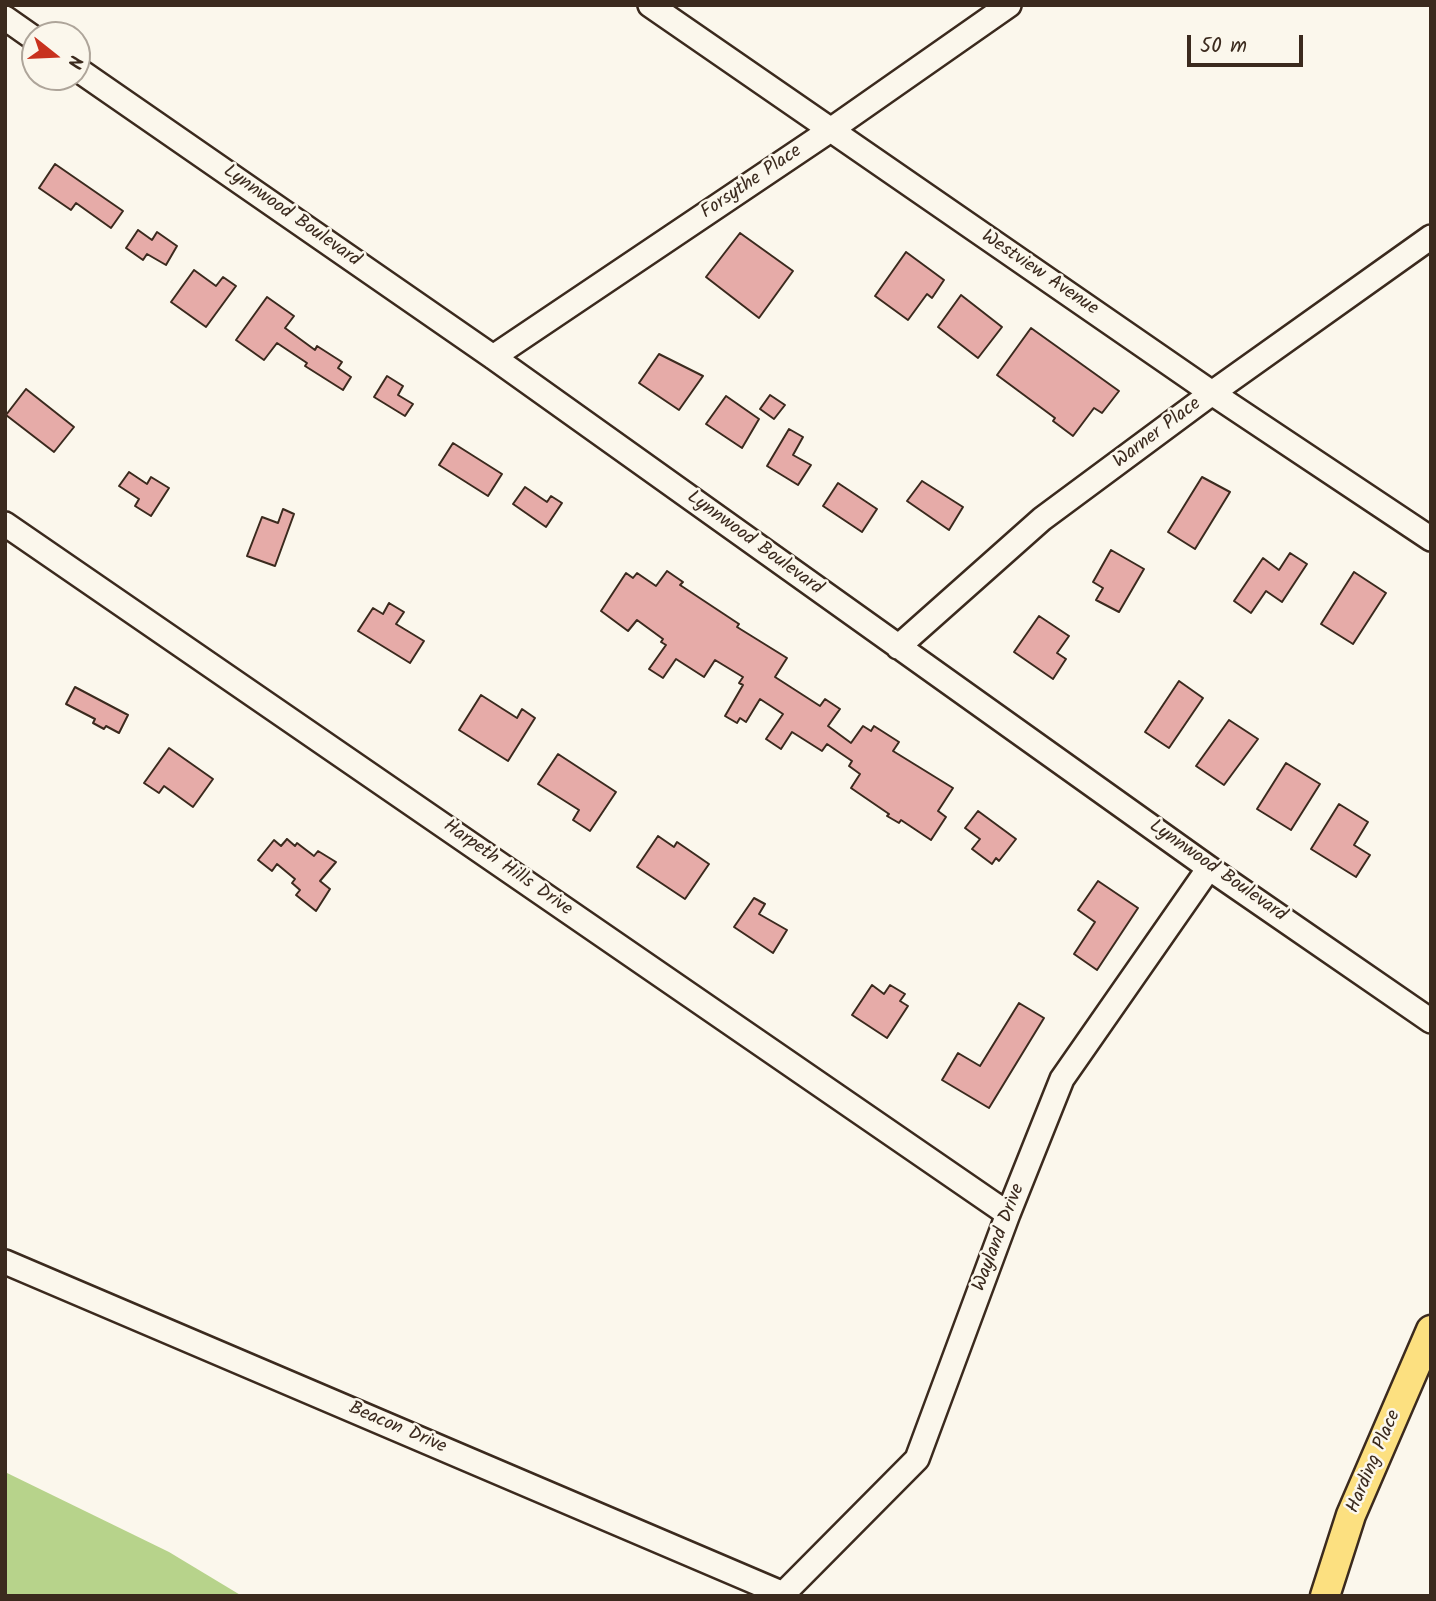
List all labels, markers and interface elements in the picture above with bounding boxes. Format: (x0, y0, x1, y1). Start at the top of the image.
north arrow (21, 21, 91, 91)
scale bar (1191, 21, 1306, 65)
text: 50 m (1200, 30, 1247, 63)
text: N (58, 52, 90, 72)
street label: Forsythe Place (697, 141, 807, 225)
street label: Lynnwood Boulevard (218, 161, 364, 273)
street label: Westview Avenue (976, 226, 1102, 322)
street label: Warner Place (1110, 394, 1206, 474)
street label: Lynnwood Boulevard (682, 487, 826, 601)
street label: Harpeth Hills Drive (438, 816, 576, 922)
street label: Lynnwood Boulevard (1144, 816, 1290, 928)
street label: Wayland Drive (969, 1181, 1031, 1295)
street label: Beacon Drive (345, 1398, 449, 1460)
street label: Harding Place (1343, 1407, 1407, 1517)

